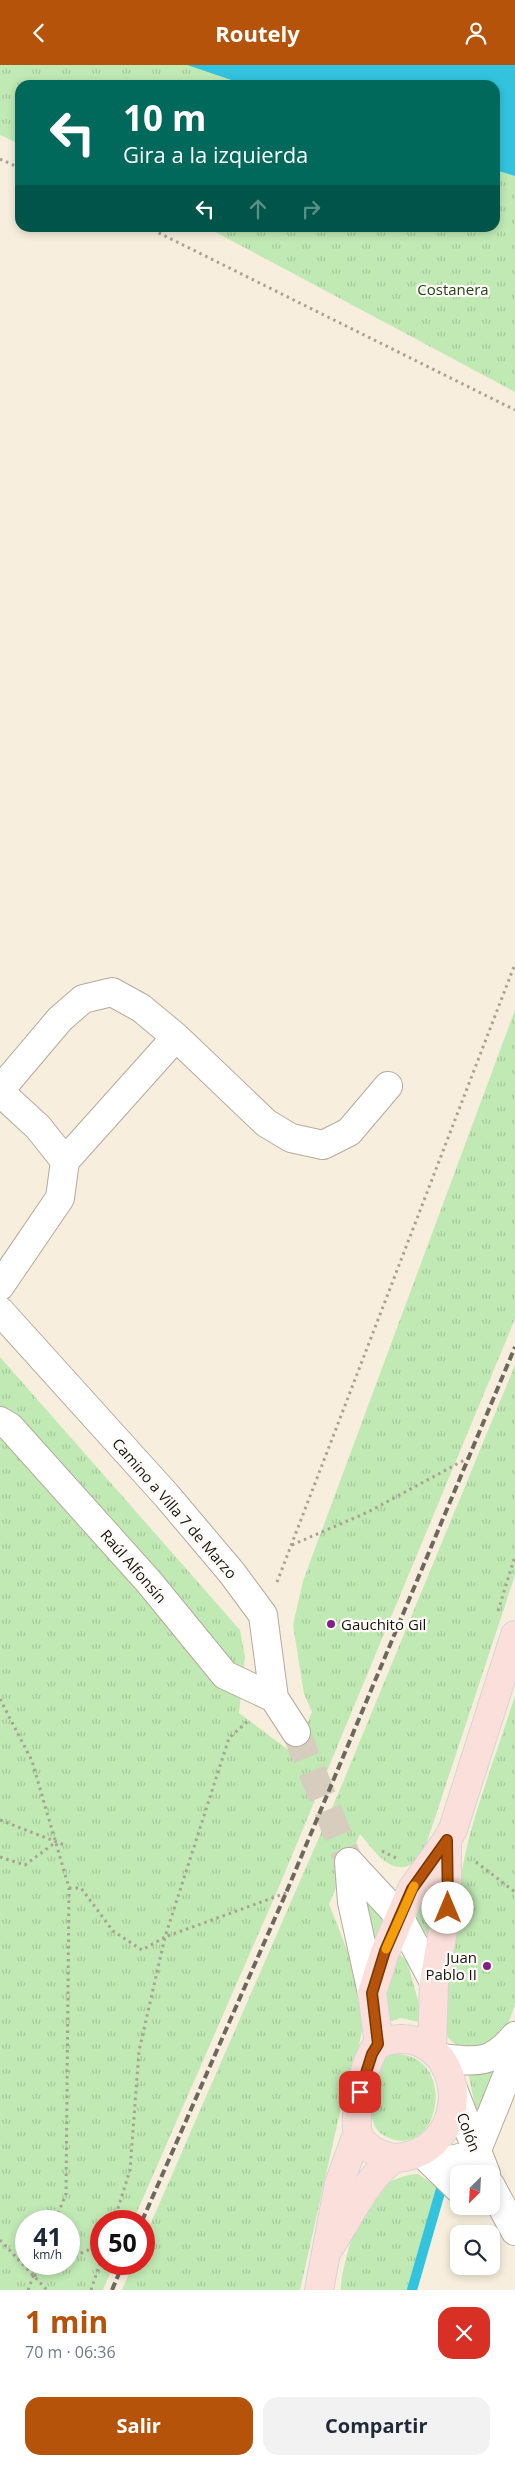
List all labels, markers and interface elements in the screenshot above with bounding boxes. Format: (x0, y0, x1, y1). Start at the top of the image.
text: Routely (215, 18, 300, 48)
icon: back (25, 19, 53, 47)
icon: person (462, 19, 490, 47)
text: 10 m (123, 94, 206, 141)
icon: left (40, 100, 105, 165)
text: Gira a la izquierda (123, 139, 308, 169)
icon: left (191, 195, 219, 223)
icon: ahead (244, 195, 272, 223)
icon: right (297, 195, 325, 223)
park label: Costanera (417, 279, 489, 299)
street label: Camino a Villa 7 de Marzo (108, 1433, 242, 1583)
street label: Raúl Alfonsín (97, 1525, 171, 1607)
place label: Gauchito Gil (341, 1614, 426, 1634)
marker: Gauchito Gil (325, 1618, 337, 1630)
position arrow (421, 1881, 473, 1933)
place label: Juan Pablo II (425, 1947, 477, 1984)
marker: Juan Pablo II (481, 1960, 493, 1972)
pin (339, 2071, 381, 2113)
icon: arrive (346, 2078, 374, 2106)
street label: Colón (452, 2110, 486, 2154)
north arrow (450, 2165, 500, 2215)
map controls (450, 2165, 500, 2275)
speed limit sign: 50 (90, 2210, 155, 2275)
text: 41 (33, 2219, 62, 2253)
button: search (450, 2225, 500, 2275)
text: km/h (33, 2246, 62, 2263)
text: 1 min (25, 2301, 108, 2342)
button: close (438, 2307, 490, 2359)
text: 70 m · 06:36 (25, 2341, 116, 2363)
button: Salir (25, 2397, 253, 2455)
button: Compartir (263, 2397, 490, 2455)

